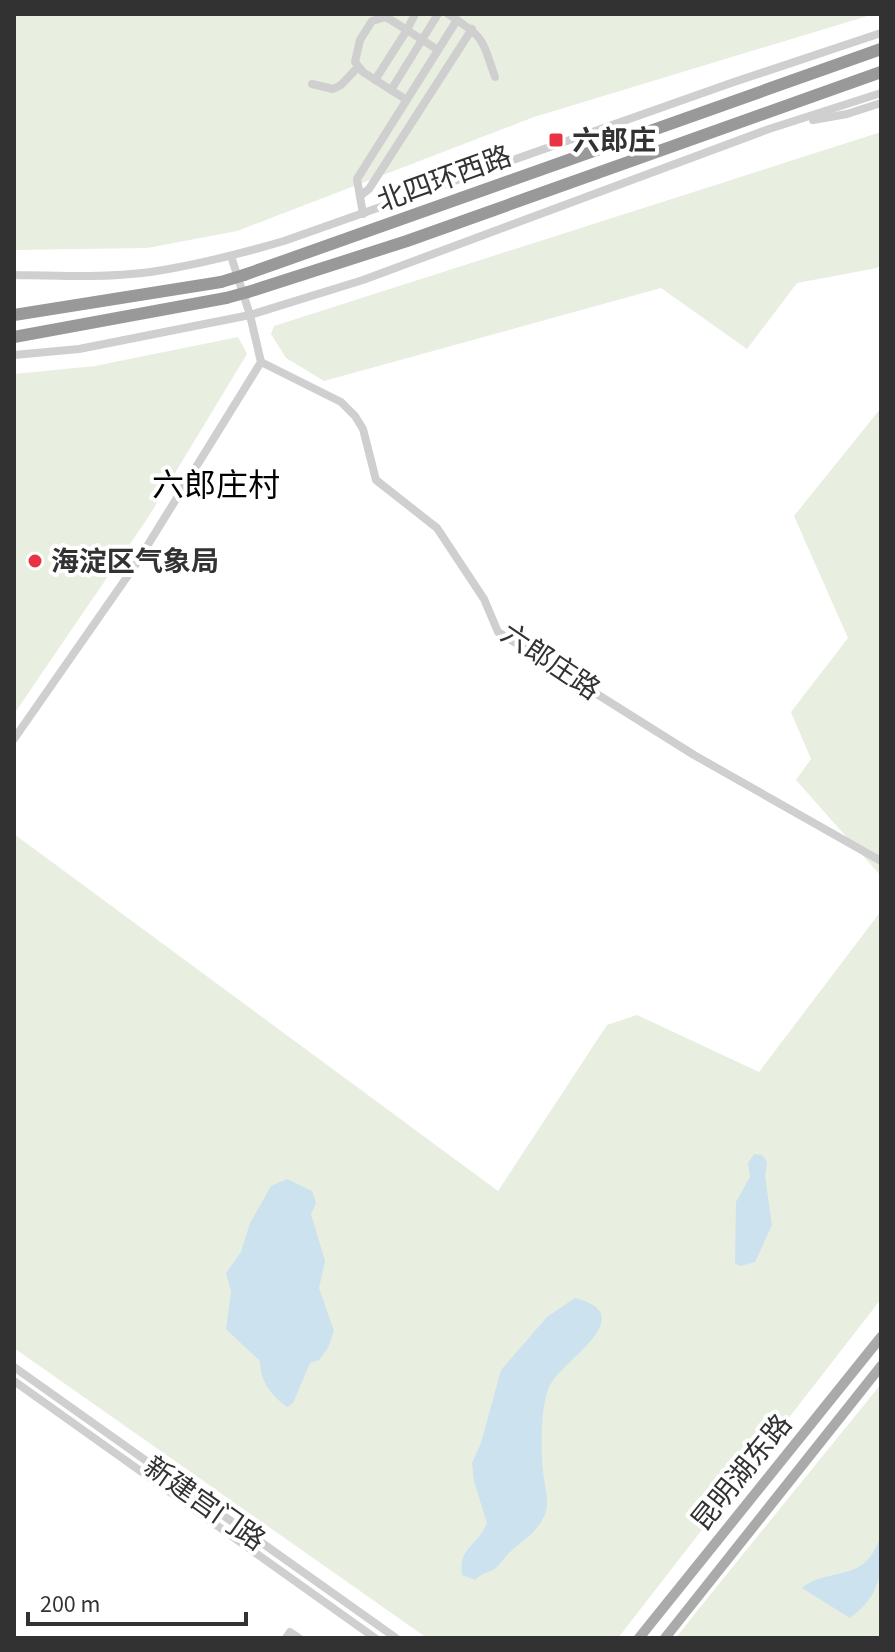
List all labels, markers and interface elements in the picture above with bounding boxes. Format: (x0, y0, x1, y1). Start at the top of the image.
place label: 六郎庄 (572, 121, 656, 161)
marker: 六郎庄 (547, 131, 565, 149)
street label: 北四环西路 (372, 136, 517, 222)
district label: 六郎庄村 (152, 463, 280, 509)
place label: 海淀区气象局 (51, 542, 219, 582)
marker: 海淀区气象局 (26, 552, 44, 570)
street label: 六郎庄路 (493, 614, 608, 710)
street label: 昆明湖东路 (682, 1406, 801, 1540)
street label: 新建宫门路 (136, 1447, 273, 1560)
scale bar (28, 1576, 246, 1626)
text: 200 m (40, 1587, 100, 1622)

